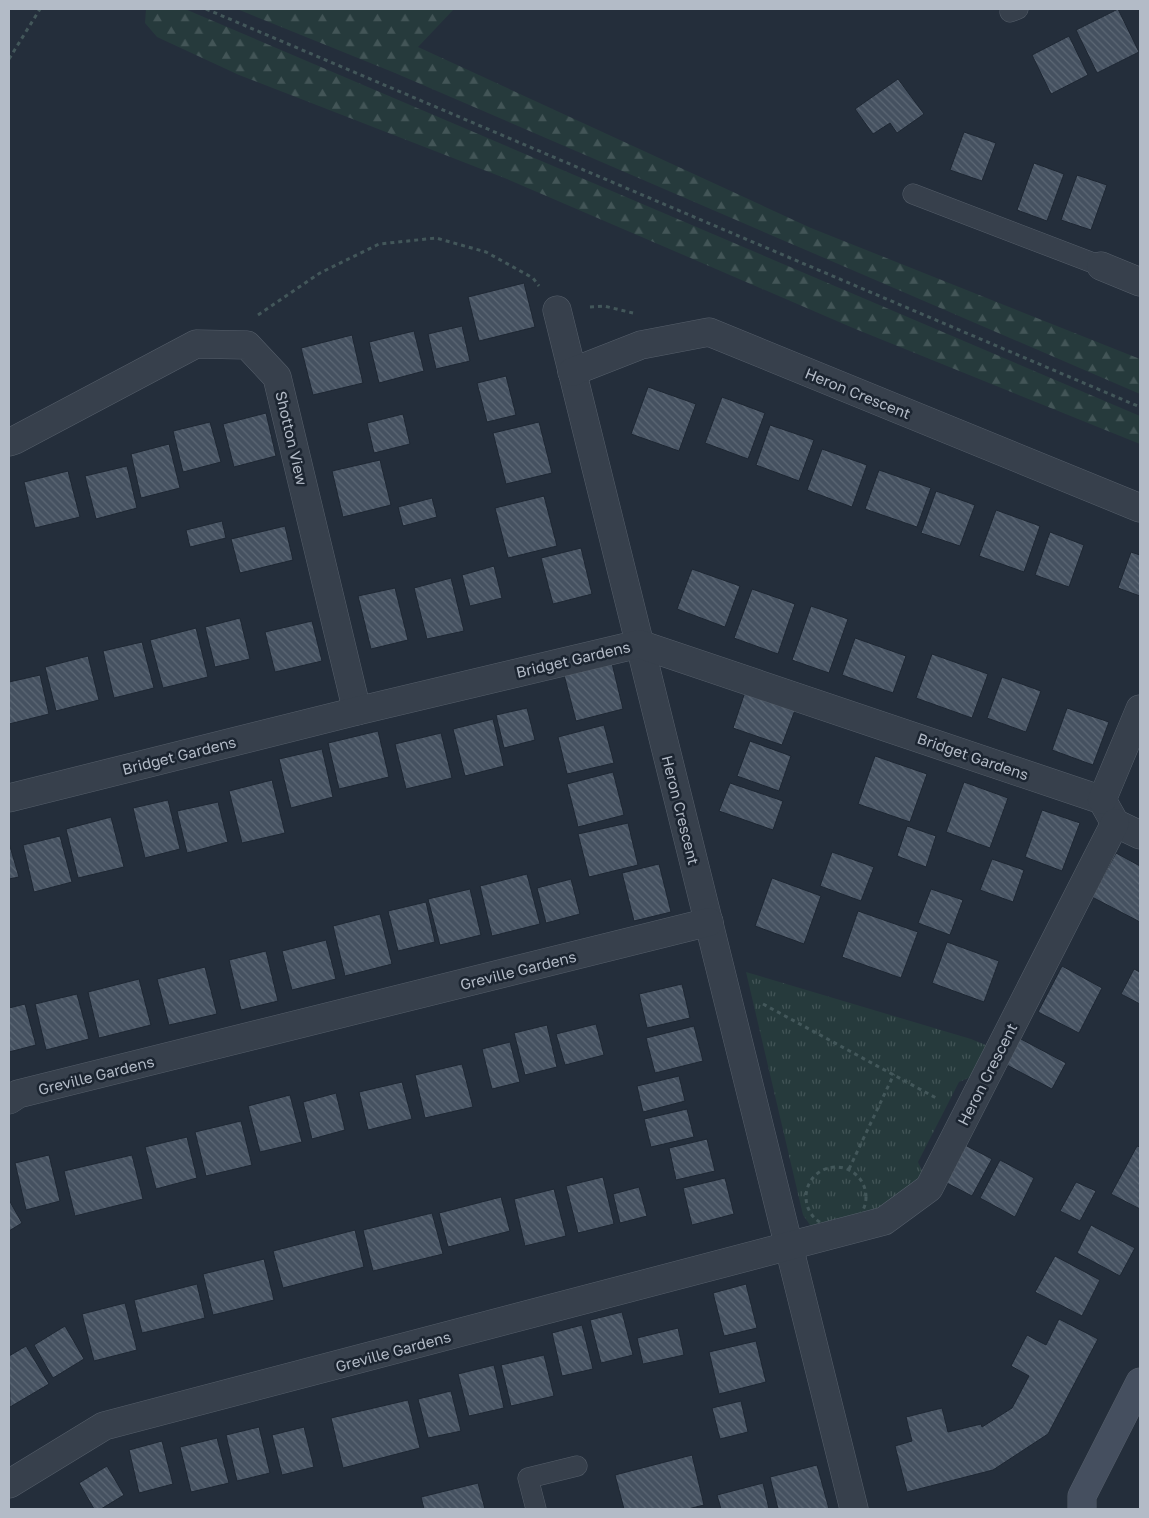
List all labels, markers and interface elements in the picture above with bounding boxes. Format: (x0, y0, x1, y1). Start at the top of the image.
street label: Heron Crescent (803, 364, 913, 422)
street label: Shotton View (272, 389, 312, 487)
street label: Bridget Gardens (514, 637, 632, 681)
street label: Bridget Gardens (915, 728, 1031, 784)
street label: Bridget Gardens (120, 732, 238, 778)
street label: Heron Crescent (659, 753, 703, 867)
street label: Greville Gardens (458, 947, 578, 993)
street label: Heron Crescent (953, 1020, 1021, 1128)
street label: Greville Gardens (36, 1052, 156, 1098)
street label: Greville Gardens (333, 1327, 453, 1375)

